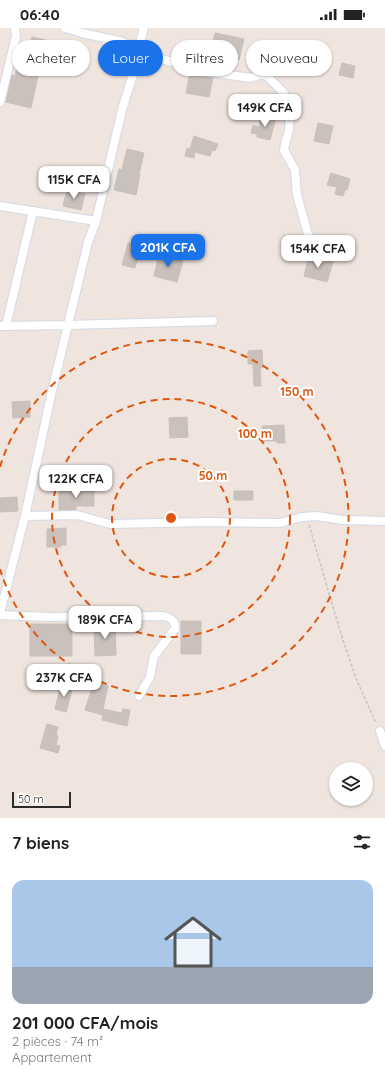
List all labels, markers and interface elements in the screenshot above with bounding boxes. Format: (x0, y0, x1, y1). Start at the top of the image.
text: 06:40 (20, 5, 60, 24)
chip: Acheter (12, 40, 90, 76)
chip: Louer (98, 40, 163, 76)
chip: Filtres (171, 40, 238, 76)
chip: Nouveau (246, 40, 332, 76)
pin: 149K CFA (224, 94, 306, 128)
text: 149K CFA (237, 99, 293, 115)
pin: 115K CFA (33, 166, 115, 200)
text: 115K CFA (47, 171, 101, 187)
pin: 201K CFA (127, 234, 209, 268)
pin: 154K CFA (277, 235, 359, 269)
text: 201K CFA (140, 239, 196, 255)
text: 154K CFA (290, 240, 346, 256)
text: 150 m (280, 384, 314, 399)
text: 100 m (238, 426, 272, 441)
pin: 122K CFA (35, 465, 117, 499)
text: 50 m (199, 468, 227, 483)
text: 122K CFA (48, 470, 104, 486)
centre of rings (164, 511, 178, 525)
pin: 189K CFA (64, 606, 146, 640)
text: 189K CFA (77, 611, 133, 627)
pin: 237K CFA (23, 664, 105, 698)
text: 237K CFA (35, 669, 93, 685)
map controls (329, 762, 373, 806)
button: layers (329, 762, 373, 806)
scale bar (12, 790, 71, 809)
text: 50 m (18, 792, 44, 806)
icon: filters (351, 831, 373, 853)
text: 7 biens (12, 832, 69, 853)
icon: home (157, 906, 229, 978)
text: 201 000 CFA/mois (12, 1012, 158, 1033)
text: 2 pièces · 74 m² (12, 1033, 103, 1049)
text: Appartement (12, 1049, 92, 1065)

